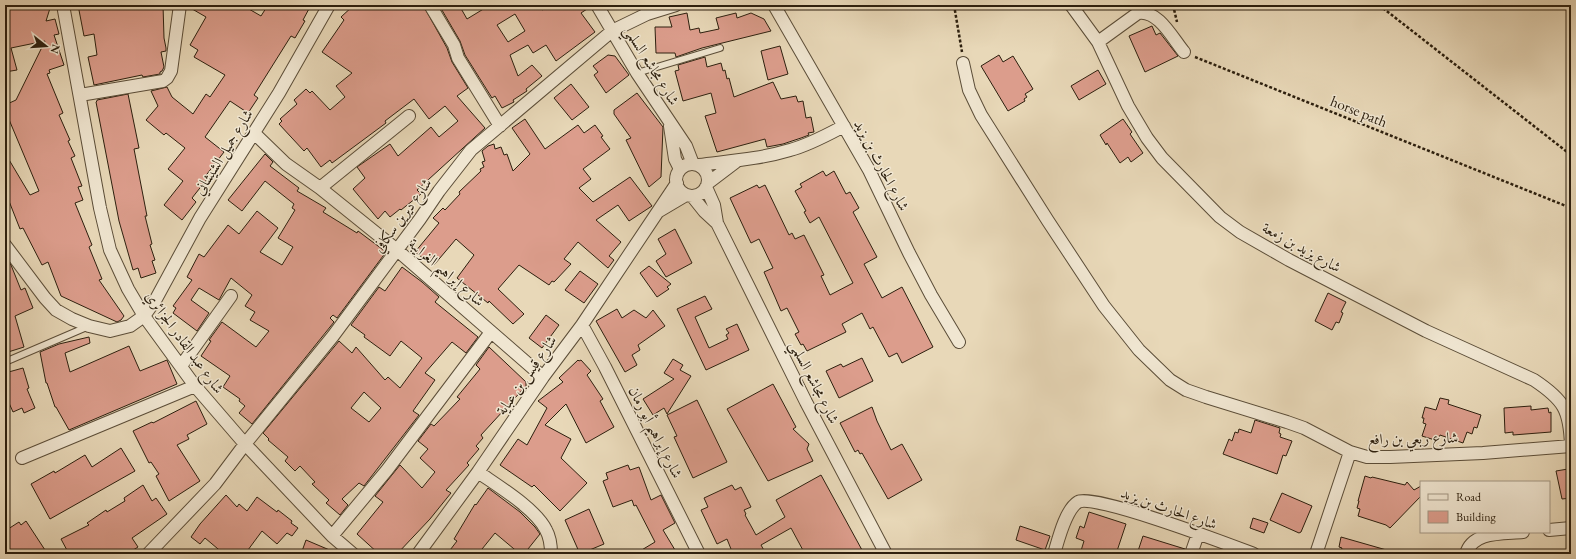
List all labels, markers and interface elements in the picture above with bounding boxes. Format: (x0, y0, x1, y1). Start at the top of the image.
street label: شارع مجاشع السلمي (616, 22, 684, 111)
north arrow (26, 26, 66, 66)
text: N (48, 43, 64, 55)
street label: horse path (1328, 91, 1391, 131)
street label: شارع جميل الشيشاني (189, 106, 260, 200)
street label: شارع الحارث بن يزيد (847, 116, 914, 216)
street label: شارع ديرين سكافي (369, 174, 439, 258)
street label: شارع يزيد بن زمعة (1257, 218, 1345, 280)
street label: شارع إبراهيم الغرايبة (401, 234, 489, 315)
street label: شارع عبد القادر الجزائري (138, 287, 229, 399)
street label: شارع قيس بن عباية (491, 331, 564, 421)
street label: شارع مجاشع السلمي (781, 337, 844, 429)
street label: شارع إبراهيم أبو رمان (619, 382, 688, 484)
street label: شارع ربعي بن رافع (1368, 428, 1459, 453)
legend (1420, 481, 1550, 533)
street label: شارع الحارث بن يزيد (1117, 483, 1220, 537)
text: Road (1456, 489, 1482, 505)
text: Building (1456, 509, 1497, 525)

